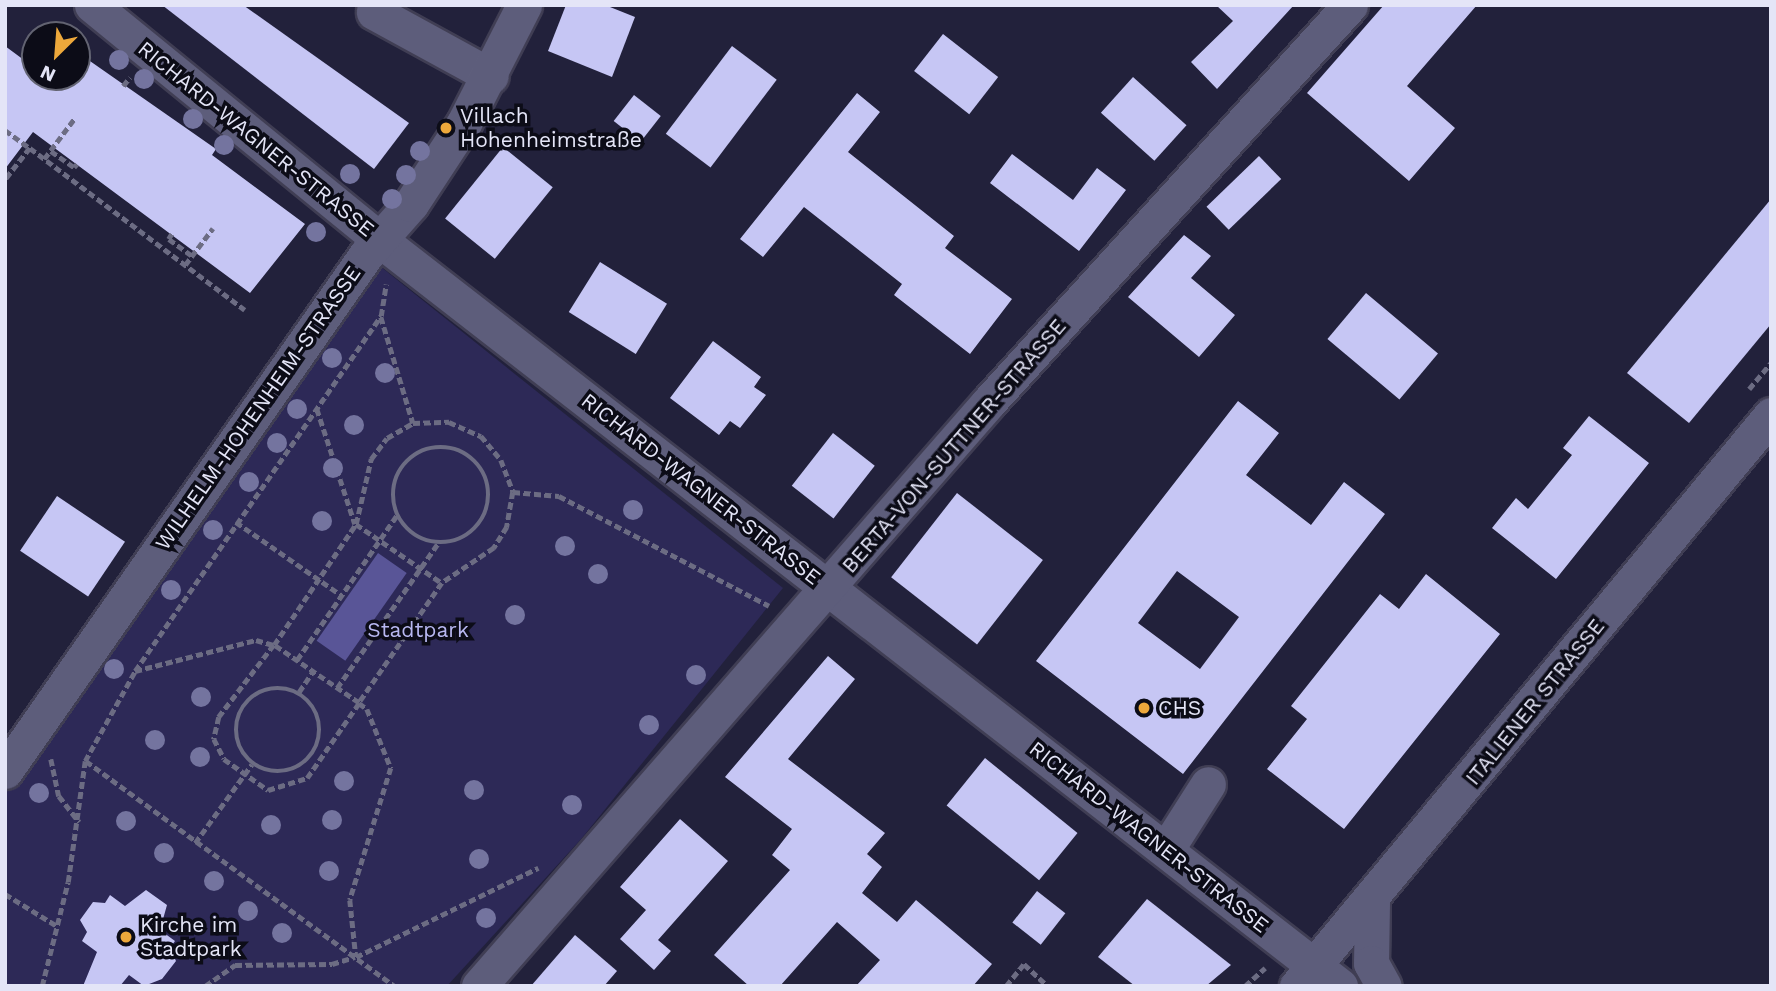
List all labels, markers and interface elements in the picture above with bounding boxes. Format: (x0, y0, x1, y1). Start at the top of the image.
north arrow (21, 21, 91, 91)
street label: RICHARD-WAGNER-STRASSE (133, 36, 379, 242)
text: N (37, 60, 59, 87)
place label: Villach Hohenheimstraße (460, 103, 642, 153)
marker: Villach Hohenheimstraße (438, 120, 454, 136)
street label: WILHELM-HOHENHEIM-STRASSE (150, 261, 366, 555)
street label: BERTA-VON-SUTTNER-STRASSE (837, 314, 1071, 578)
street label: RICHARD-WAGNER-STRASSE (576, 388, 826, 590)
street label: ITALIENER STRASSE (1460, 614, 1610, 790)
park label: Stadtpark (367, 617, 469, 643)
place label: CHS (1158, 695, 1201, 721)
marker: CHS (1136, 700, 1152, 716)
street label: RICHARD-WAGNER-STRASSE (1024, 736, 1274, 938)
place label: Kirche im Stadtpark (140, 912, 242, 962)
marker: Kirche im Stadtpark (118, 929, 134, 945)

